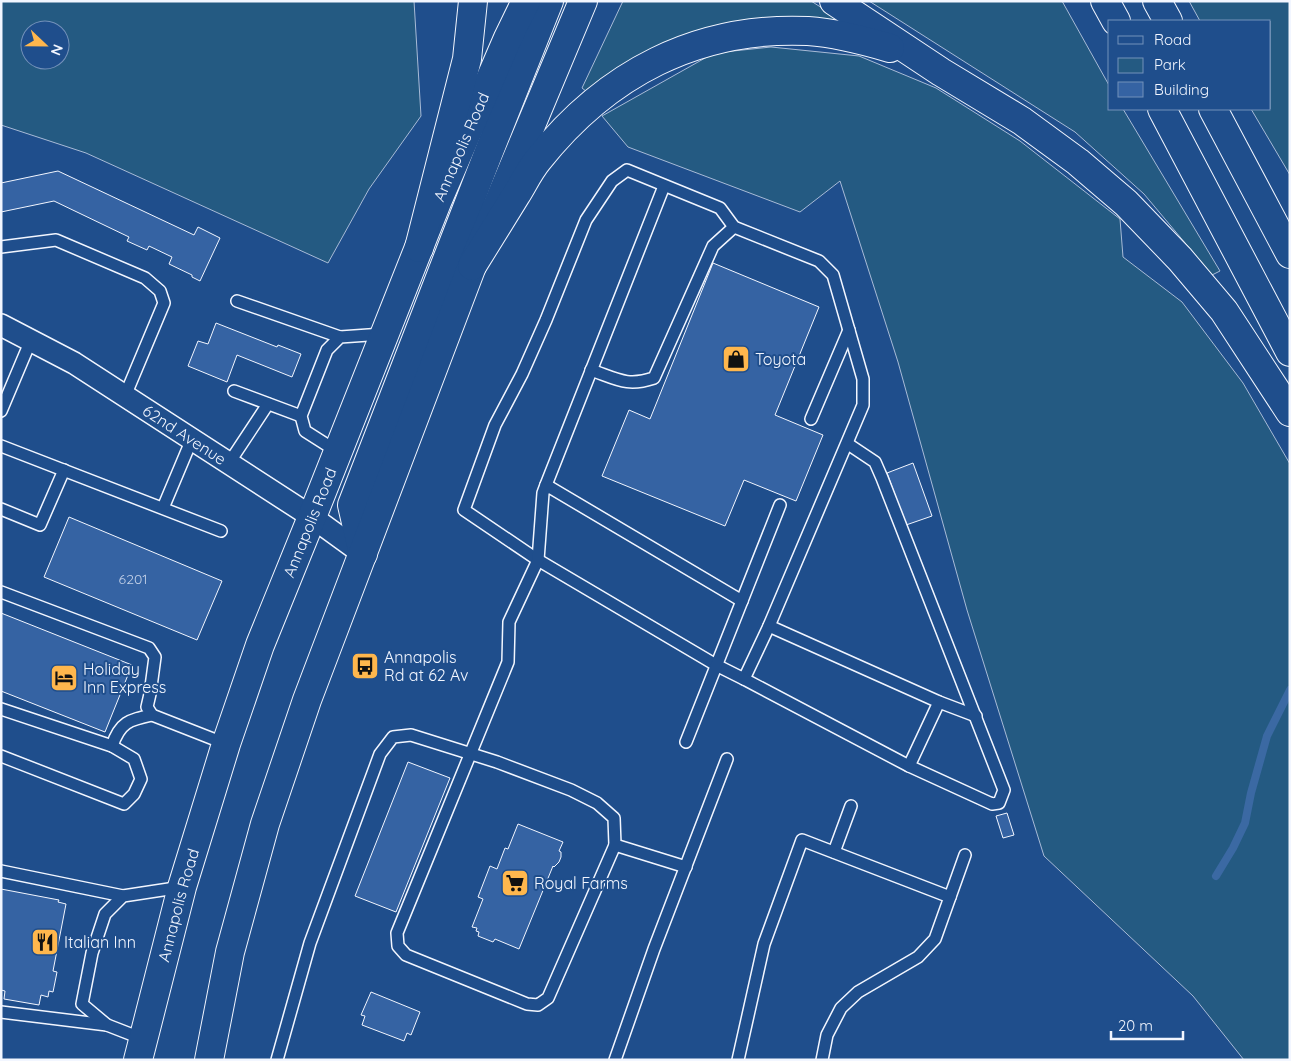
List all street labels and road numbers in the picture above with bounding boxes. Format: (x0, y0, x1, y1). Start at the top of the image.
street label: Annapolis Road (429, 89, 493, 204)
street label: 62nd Avenue (139, 400, 230, 469)
street label: Annapolis Road (279, 465, 341, 580)
street label: Annapolis Road (153, 846, 203, 964)

